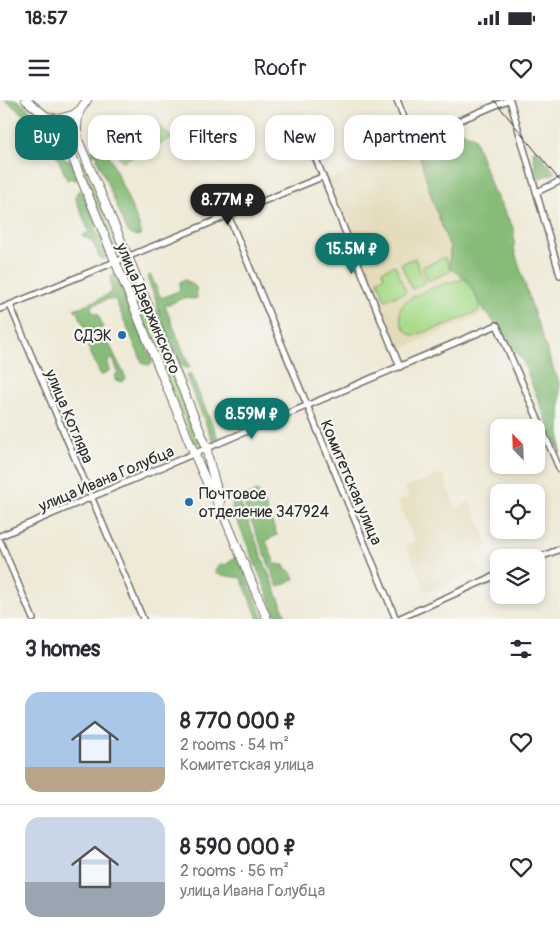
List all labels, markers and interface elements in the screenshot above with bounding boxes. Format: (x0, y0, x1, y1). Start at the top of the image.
text: 18:57 (25, 6, 67, 30)
icon: menu (25, 54, 53, 82)
text: Roofr (253, 54, 307, 82)
icon: heart (507, 54, 535, 82)
chip: Buy (15, 115, 78, 160)
chip: Rent (88, 115, 160, 160)
chip: Filters (170, 115, 255, 160)
chip: New (265, 115, 334, 160)
chip: Apartment (344, 115, 464, 160)
pin: 8.77M ₽ (182, 184, 274, 226)
text: 8.77M ₽ (201, 190, 255, 210)
pin: 15.5M ₽ (306, 232, 398, 275)
street label: улица Дзержинского (111, 239, 185, 377)
text: 15.5M ₽ (326, 239, 378, 259)
place label: СДЭК (74, 326, 112, 346)
marker: СДЭК (116, 329, 128, 341)
street label: улица Котляра (40, 366, 98, 466)
pin: 8.59M ₽ (206, 398, 298, 440)
text: 8.59M ₽ (225, 404, 279, 424)
street label: Комитетская улица (316, 417, 386, 548)
north arrow (490, 419, 545, 474)
map controls (490, 419, 545, 604)
street label: улица Ивана Голубца (35, 441, 177, 517)
place label: Почтовое отделение 347924 (199, 484, 329, 522)
button: locate (490, 484, 545, 539)
marker: Почтовое отделение 347924 (183, 496, 195, 508)
button: layers (490, 549, 545, 604)
icon: filters (507, 635, 535, 663)
text: 3 homes (25, 636, 100, 663)
text: 8 770 000 ₽ (180, 708, 296, 735)
icon: home (65, 712, 125, 772)
icon: heart (507, 728, 535, 756)
text: 2 rooms · 54 m² (180, 735, 289, 755)
text: Комитетская улица (180, 755, 314, 775)
text: 8 590 000 ₽ (180, 834, 296, 861)
icon: home (65, 837, 125, 897)
icon: heart (507, 853, 535, 881)
text: 2 rooms · 56 m² (180, 861, 289, 881)
text: улица Ивана Голубца (180, 881, 325, 901)

